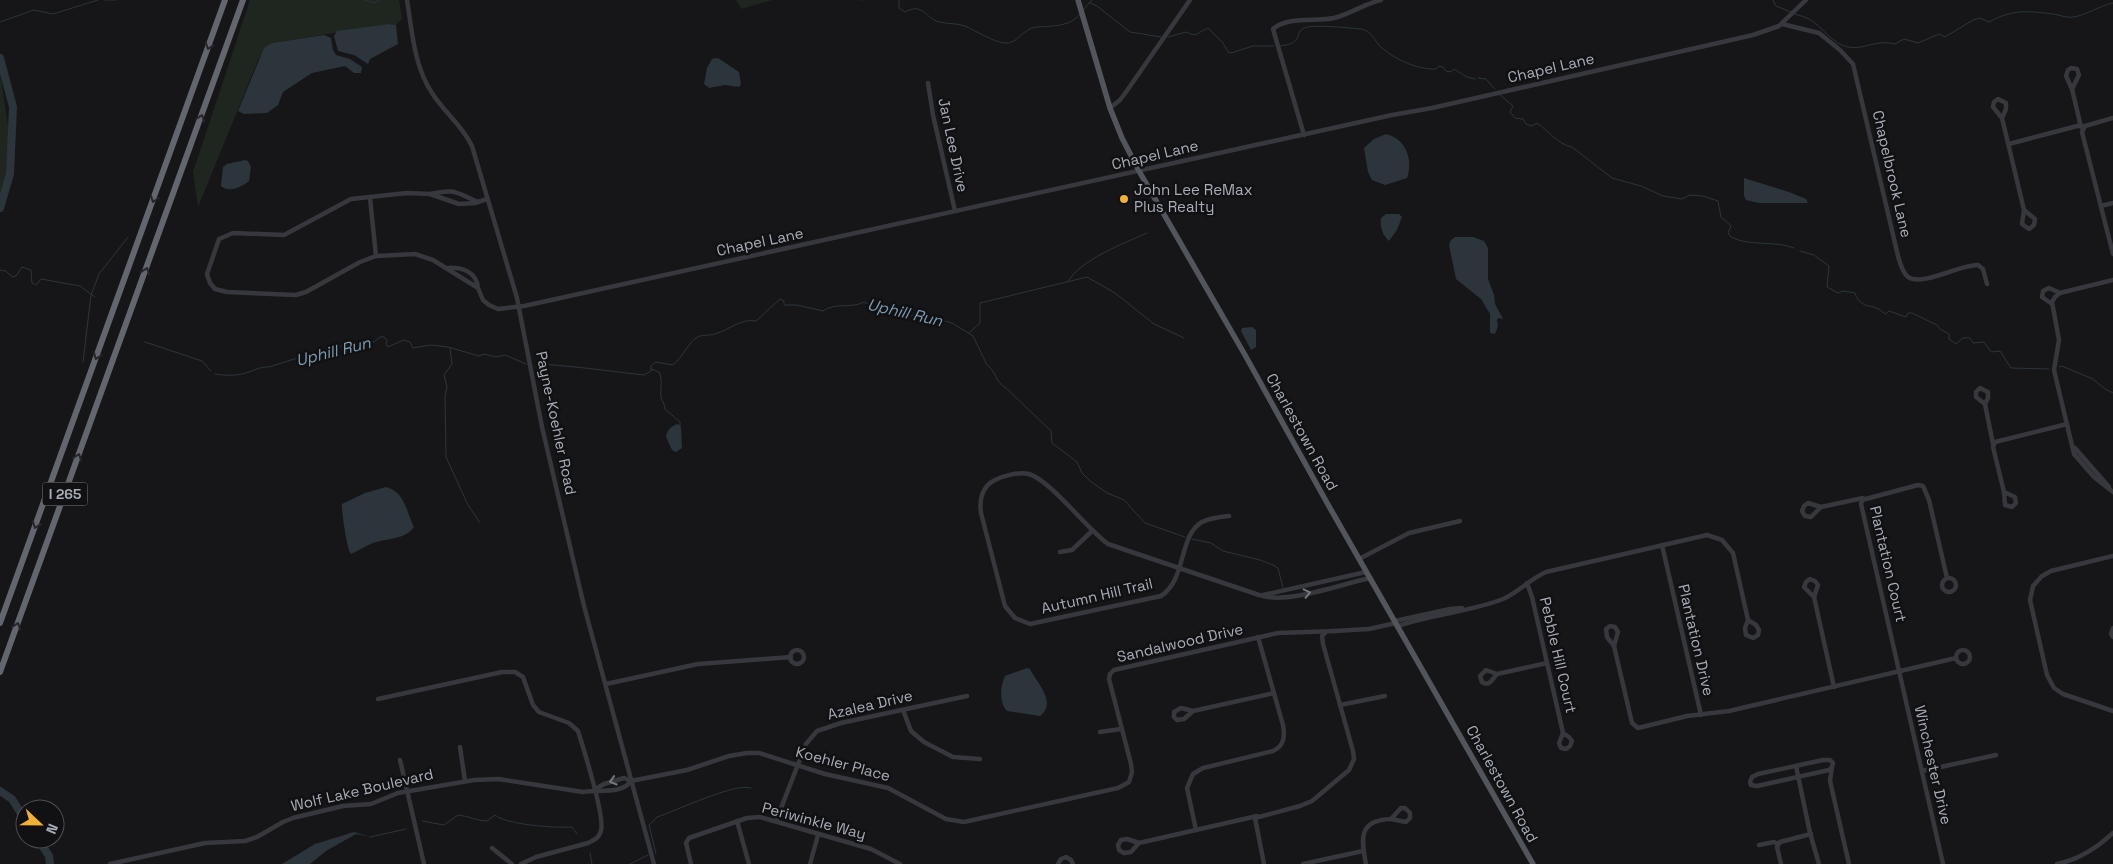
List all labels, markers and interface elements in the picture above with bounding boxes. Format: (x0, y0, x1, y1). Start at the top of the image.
one-way arrow (205, 41, 215, 50)
street label: Chapel Lane (1506, 48, 1596, 87)
street label: Jan Lee Drive (934, 96, 973, 194)
street label: Chapelbrook Lane (1869, 108, 1916, 240)
one-way arrow (195, 114, 205, 123)
street label: Chapel Lane (1110, 135, 1200, 174)
place label: John Lee ReMax Plus Realty (1134, 180, 1253, 216)
marker: John Lee ReMax Plus Realty (1118, 193, 1130, 205)
one-way arrow (150, 194, 160, 203)
street label: Chapel Lane (715, 223, 805, 260)
one-way arrow (140, 267, 150, 275)
water label: Uphill Run (865, 294, 946, 332)
water label: Uphill Run (294, 332, 374, 371)
street label: Payne-Koehler Road (532, 349, 581, 496)
one-way arrow (93, 351, 103, 359)
street label: Charlestown Road (1262, 370, 1343, 494)
one-way arrow (72, 453, 82, 462)
road number: I 265 (42, 482, 88, 506)
street label: Plantation Court (1866, 504, 1911, 624)
one-way arrow (32, 520, 42, 529)
street label: Autumn Hill Trail (1039, 573, 1155, 618)
street label: Plantation Drive (1674, 582, 1719, 698)
one-way arrow (1302, 588, 1311, 599)
street label: Pebble Hill Court (1536, 595, 1581, 715)
street label: Sandalwood Drive (1115, 619, 1245, 666)
one-way arrow (11, 622, 21, 631)
street label: Azalea Drive (825, 685, 914, 724)
street label: Winchester Drive (1911, 703, 1956, 826)
street label: Charlestown Road (1462, 722, 1543, 846)
street label: Koehler Place (794, 742, 893, 785)
street label: Wolf Lake Boulevard (289, 764, 435, 815)
one-way arrow (609, 776, 617, 786)
street label: Periwinkle Way (760, 798, 868, 844)
north arrow (15, 799, 65, 849)
text: N (42, 821, 62, 837)

